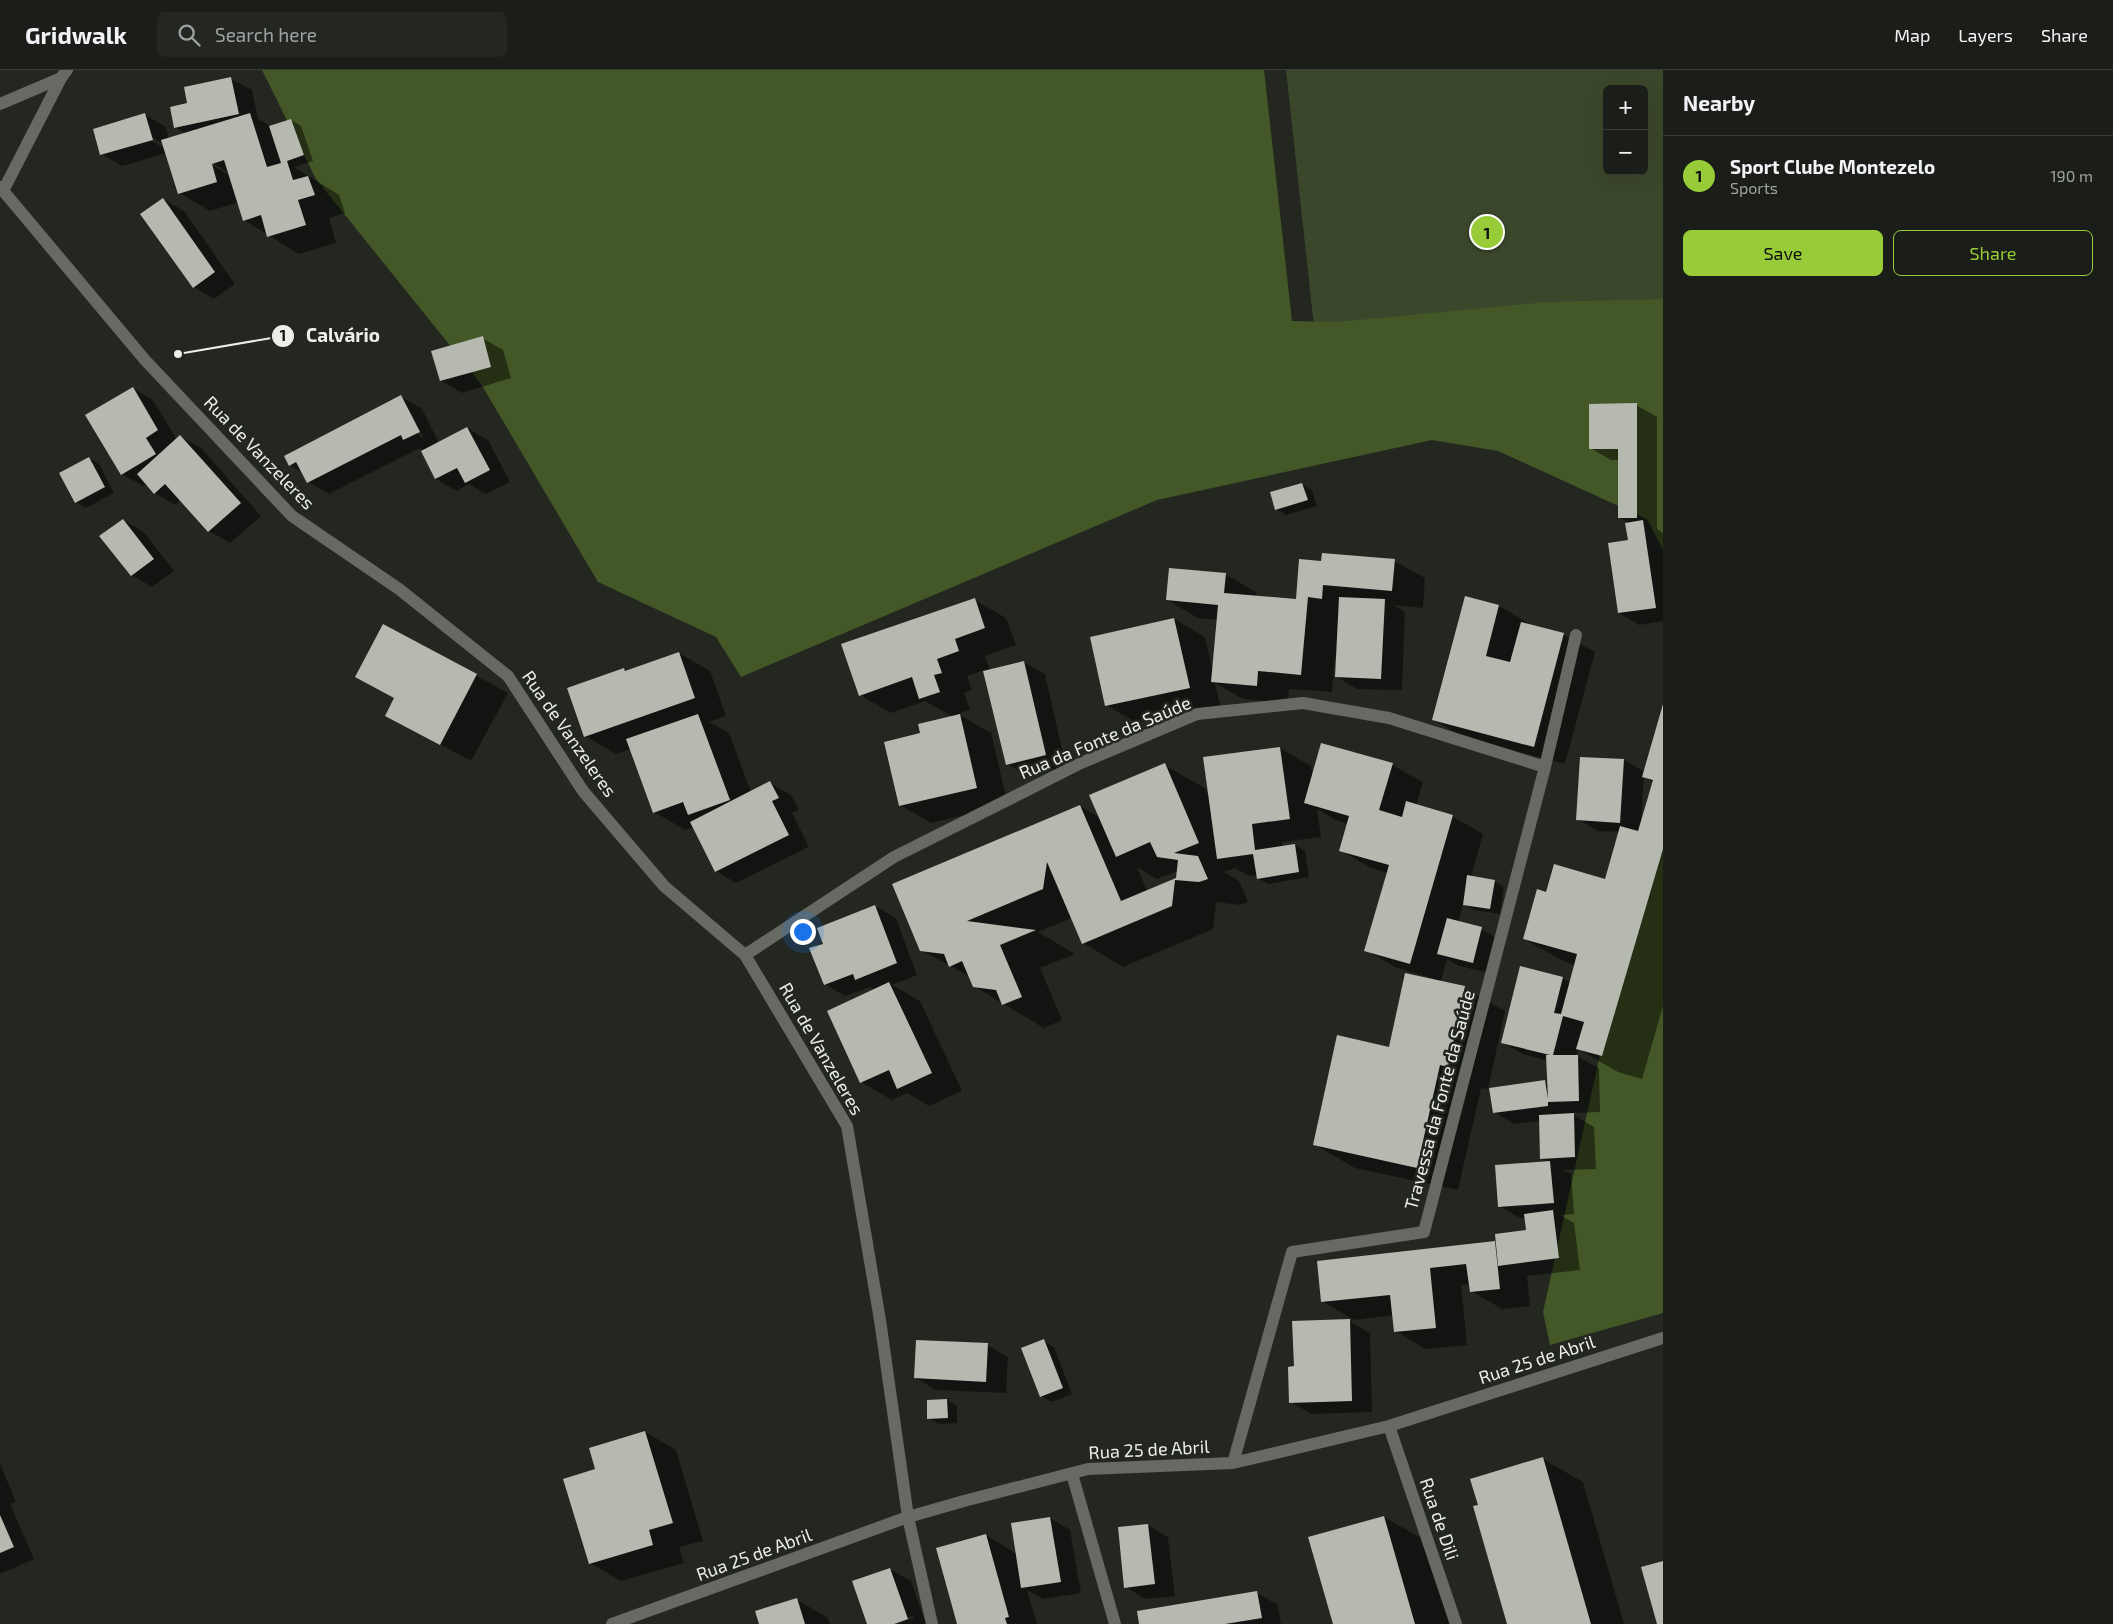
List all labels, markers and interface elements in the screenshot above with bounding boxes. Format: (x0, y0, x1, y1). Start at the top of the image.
search box (157, 12, 507, 57)
text: Gridwalk (25, 20, 127, 49)
icon: search (175, 21, 203, 49)
text: Search here (215, 23, 317, 46)
text: Map (1894, 24, 1930, 46)
text: Layers (1958, 24, 2013, 46)
text: Share (2041, 24, 2088, 46)
map controls (1603, 85, 1648, 175)
button: + (1603, 85, 1648, 130)
text: Nearby (1683, 90, 1755, 115)
button: − (1603, 130, 1648, 175)
text: Sport Clube Montezelo (1730, 155, 1935, 178)
text: 1 (1696, 166, 1702, 185)
text: 190 m (2050, 166, 2093, 185)
text: Sports (1730, 178, 1778, 197)
pin: 1 (1471, 213, 1503, 251)
button: Save (1683, 230, 1883, 276)
button: Share (1893, 230, 2093, 276)
callout: Calvário (271, 319, 390, 353)
text: Calvário (306, 323, 380, 346)
text: 1 (280, 326, 286, 344)
street label: Rua de Vanzeleres (200, 391, 319, 514)
street label: Rua de Vanzeleres (518, 666, 622, 801)
street label: Rua da Fonte da Saúde (1015, 691, 1194, 783)
your location (790, 919, 816, 945)
street label: Rua de Vanzeleres (775, 978, 869, 1119)
street label: Travessa da Fonte da Saúde (1399, 988, 1479, 1212)
street label: Rua 25 de Abril (1476, 1330, 1598, 1388)
street label: Rua 25 de Abril (1088, 1435, 1211, 1463)
street label: Rua de Dili (1416, 1475, 1464, 1563)
street label: Rua 25 de Abril (693, 1523, 815, 1585)

